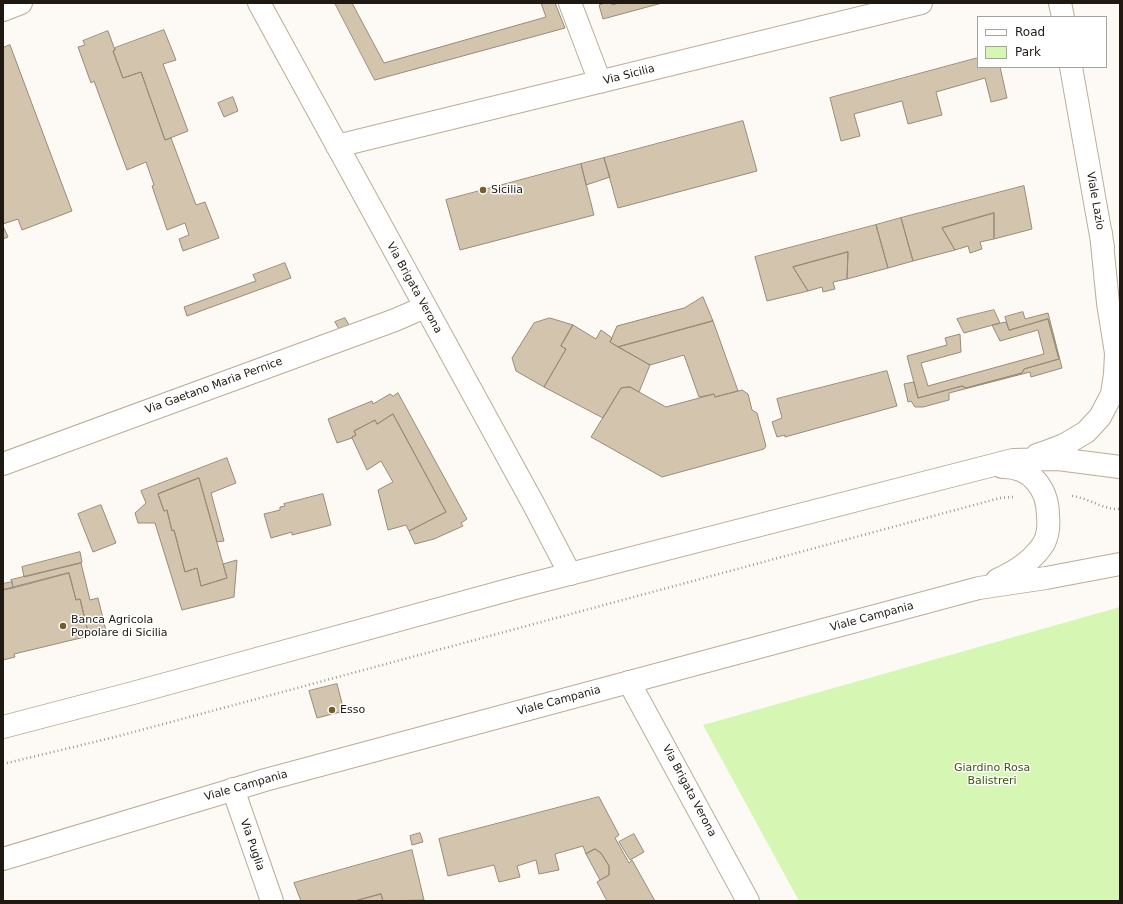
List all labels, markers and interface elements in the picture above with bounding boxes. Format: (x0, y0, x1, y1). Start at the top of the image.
legend (977, 16, 1107, 68)
text: Road (1015, 25, 1045, 39)
text: Park (1015, 45, 1041, 59)
street label: Via Sicilia (602, 62, 656, 88)
street label: Viale Lazio (1083, 171, 1107, 231)
place label: Sicilia (491, 183, 523, 197)
marker: Sicilia (478, 185, 488, 195)
street label: Via Brigata Verona (383, 240, 445, 336)
street label: Via Gaetano Maria Pernice (144, 355, 284, 417)
street label: Viale Campania (829, 599, 915, 635)
place label: Banca Agricola Popolare di Sicilia (71, 613, 168, 639)
marker: Banca Agricola Popolare di Sicilia (58, 621, 68, 631)
street label: Viale Campania (516, 683, 602, 719)
place label: Esso (340, 703, 365, 717)
marker: Esso (327, 705, 337, 715)
street label: Via Brigata Verona (659, 743, 719, 839)
park label: Giardino Rosa Balistreri (954, 761, 1030, 787)
street label: Viale Campania (203, 768, 289, 804)
street label: Via Puglia (237, 817, 267, 873)

